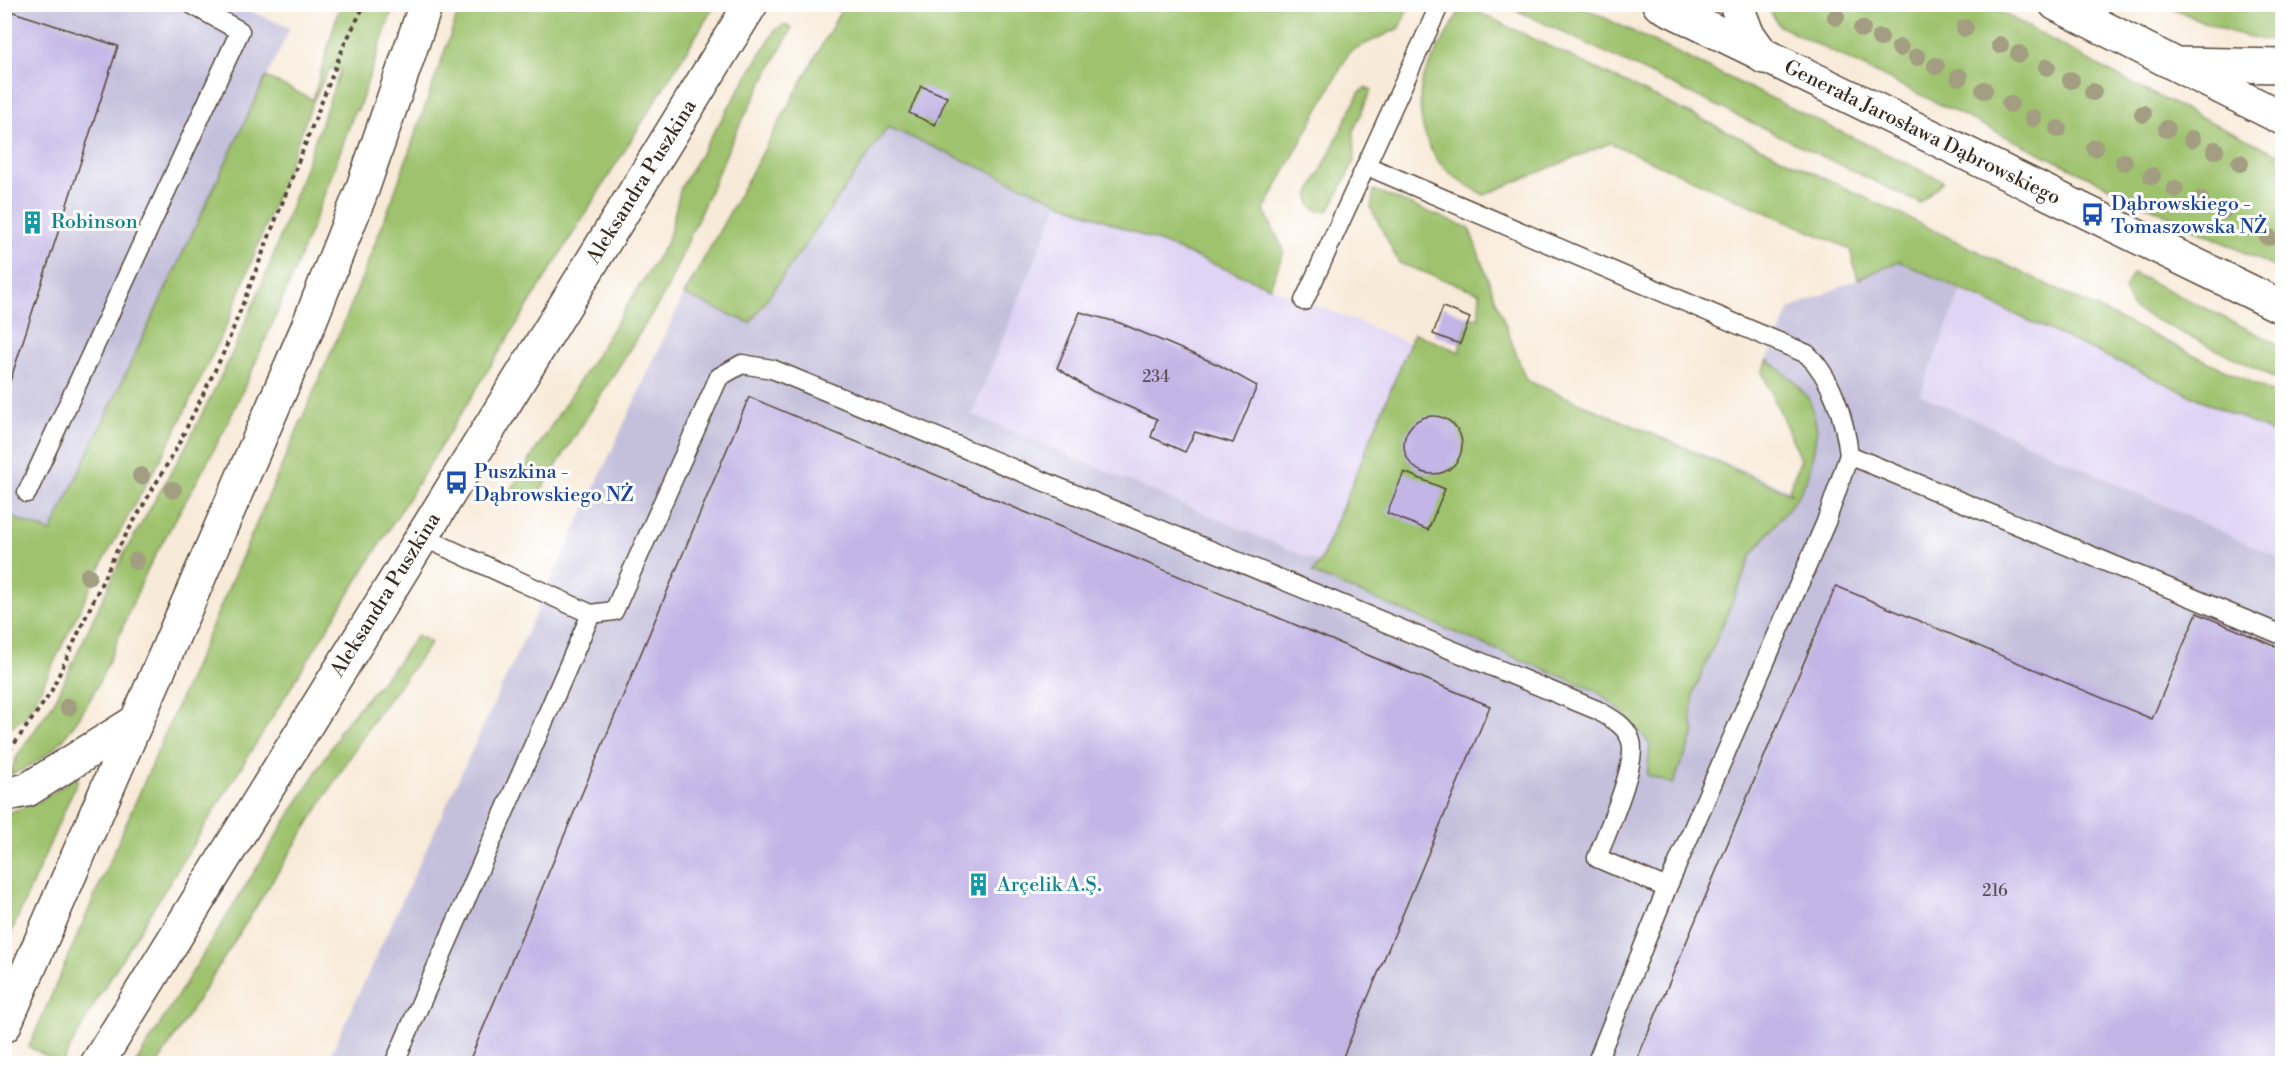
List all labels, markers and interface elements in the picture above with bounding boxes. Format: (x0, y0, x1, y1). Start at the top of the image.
street label: Generała Jarosława Dąbrowskiego (1780, 55, 2064, 211)
street label: Aleksandra Puszkina (581, 95, 703, 269)
place label: Dąbrowskiego - Tomaszowska NŻ (2111, 192, 2267, 240)
bus stop icon: Dąbrowskiego - Tomaszowska NŻ (2080, 202, 2106, 228)
building icon: Robinson (20, 209, 46, 235)
place label: Robinson (51, 210, 138, 235)
house number: 234 (1142, 367, 1170, 387)
place label: Puszkina - Dąbrowskiego NŻ (474, 460, 633, 508)
bus stop icon: Puszkina - Dąbrowskiego NŻ (443, 470, 469, 496)
street label: Aleksandra Puszkina (325, 508, 447, 682)
building icon: Arçelik A.Ş. (966, 872, 992, 898)
place label: Arçelik A.Ş. (996, 873, 1102, 898)
house number: 216 (1982, 881, 2008, 901)

